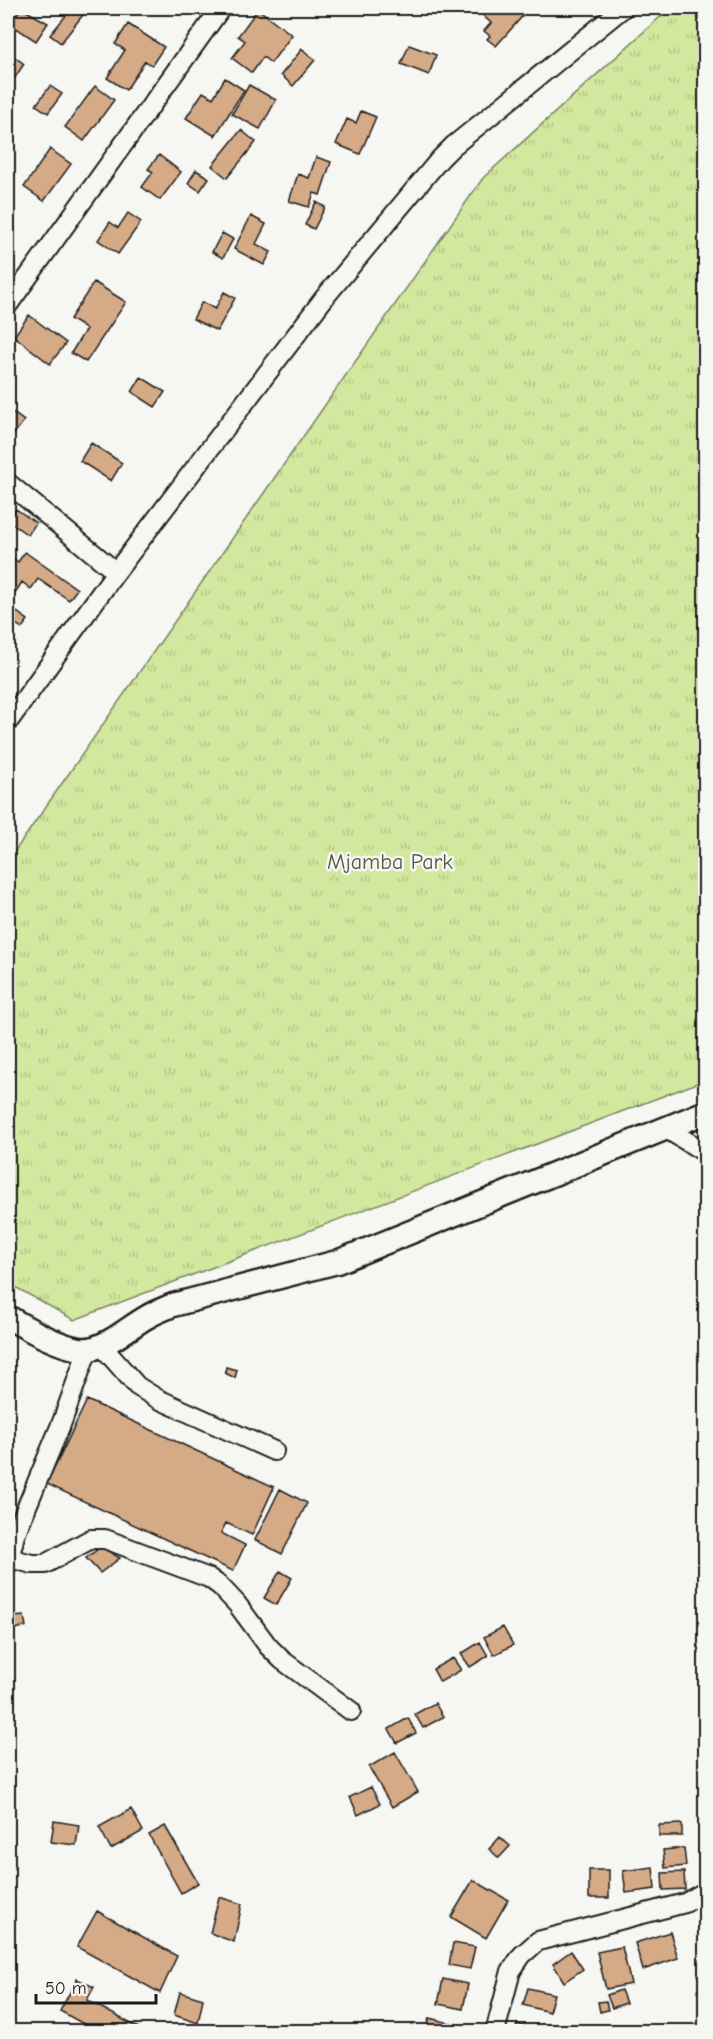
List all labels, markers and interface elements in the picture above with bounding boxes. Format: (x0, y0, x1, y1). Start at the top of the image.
park label: Mjamba Park (327, 849, 453, 875)
scale bar (36, 1967, 156, 2005)
text: 50 m (45, 1978, 87, 1999)

